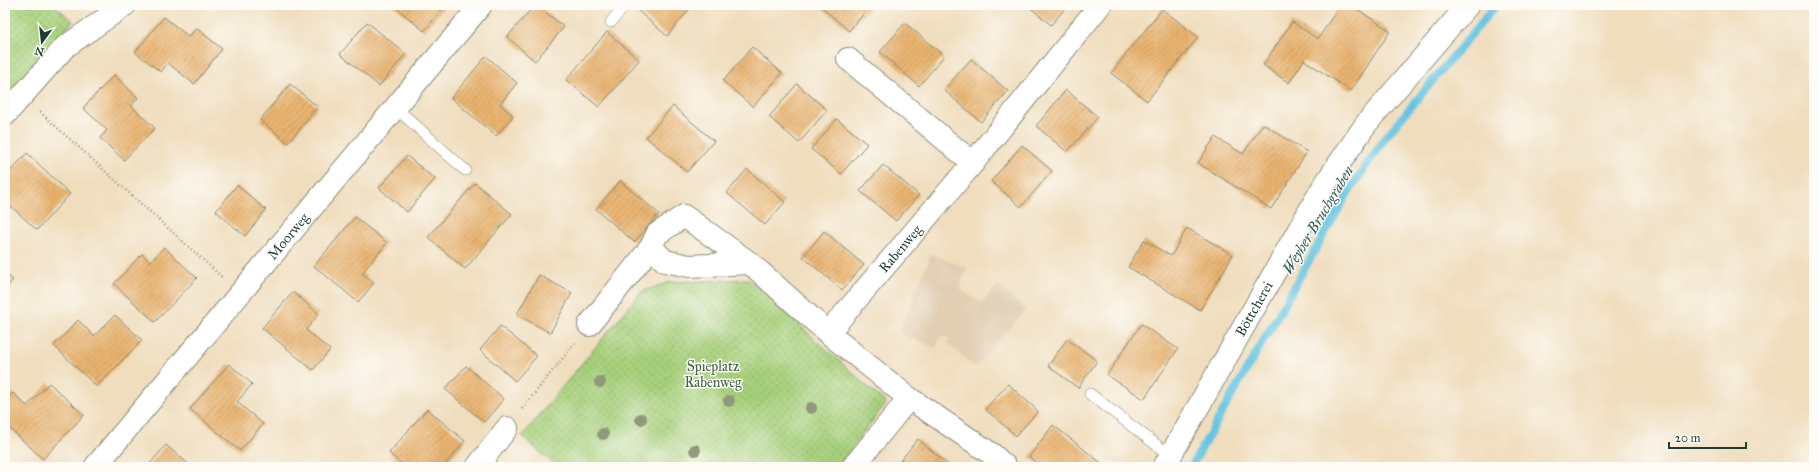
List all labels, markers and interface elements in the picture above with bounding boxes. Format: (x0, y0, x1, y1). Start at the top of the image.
north arrow (22, 22, 62, 62)
text: N (33, 44, 46, 59)
water label: Weyher Bruchgraben (1279, 163, 1357, 277)
street label: Moorweg (264, 209, 313, 263)
street label: Rabenweg (875, 221, 926, 276)
street label: Böttcherei (1232, 278, 1277, 340)
park label: Spieplatz Rabenweg (684, 358, 742, 391)
scale bar (1669, 424, 1746, 450)
text: 20 m (1675, 431, 1701, 445)

